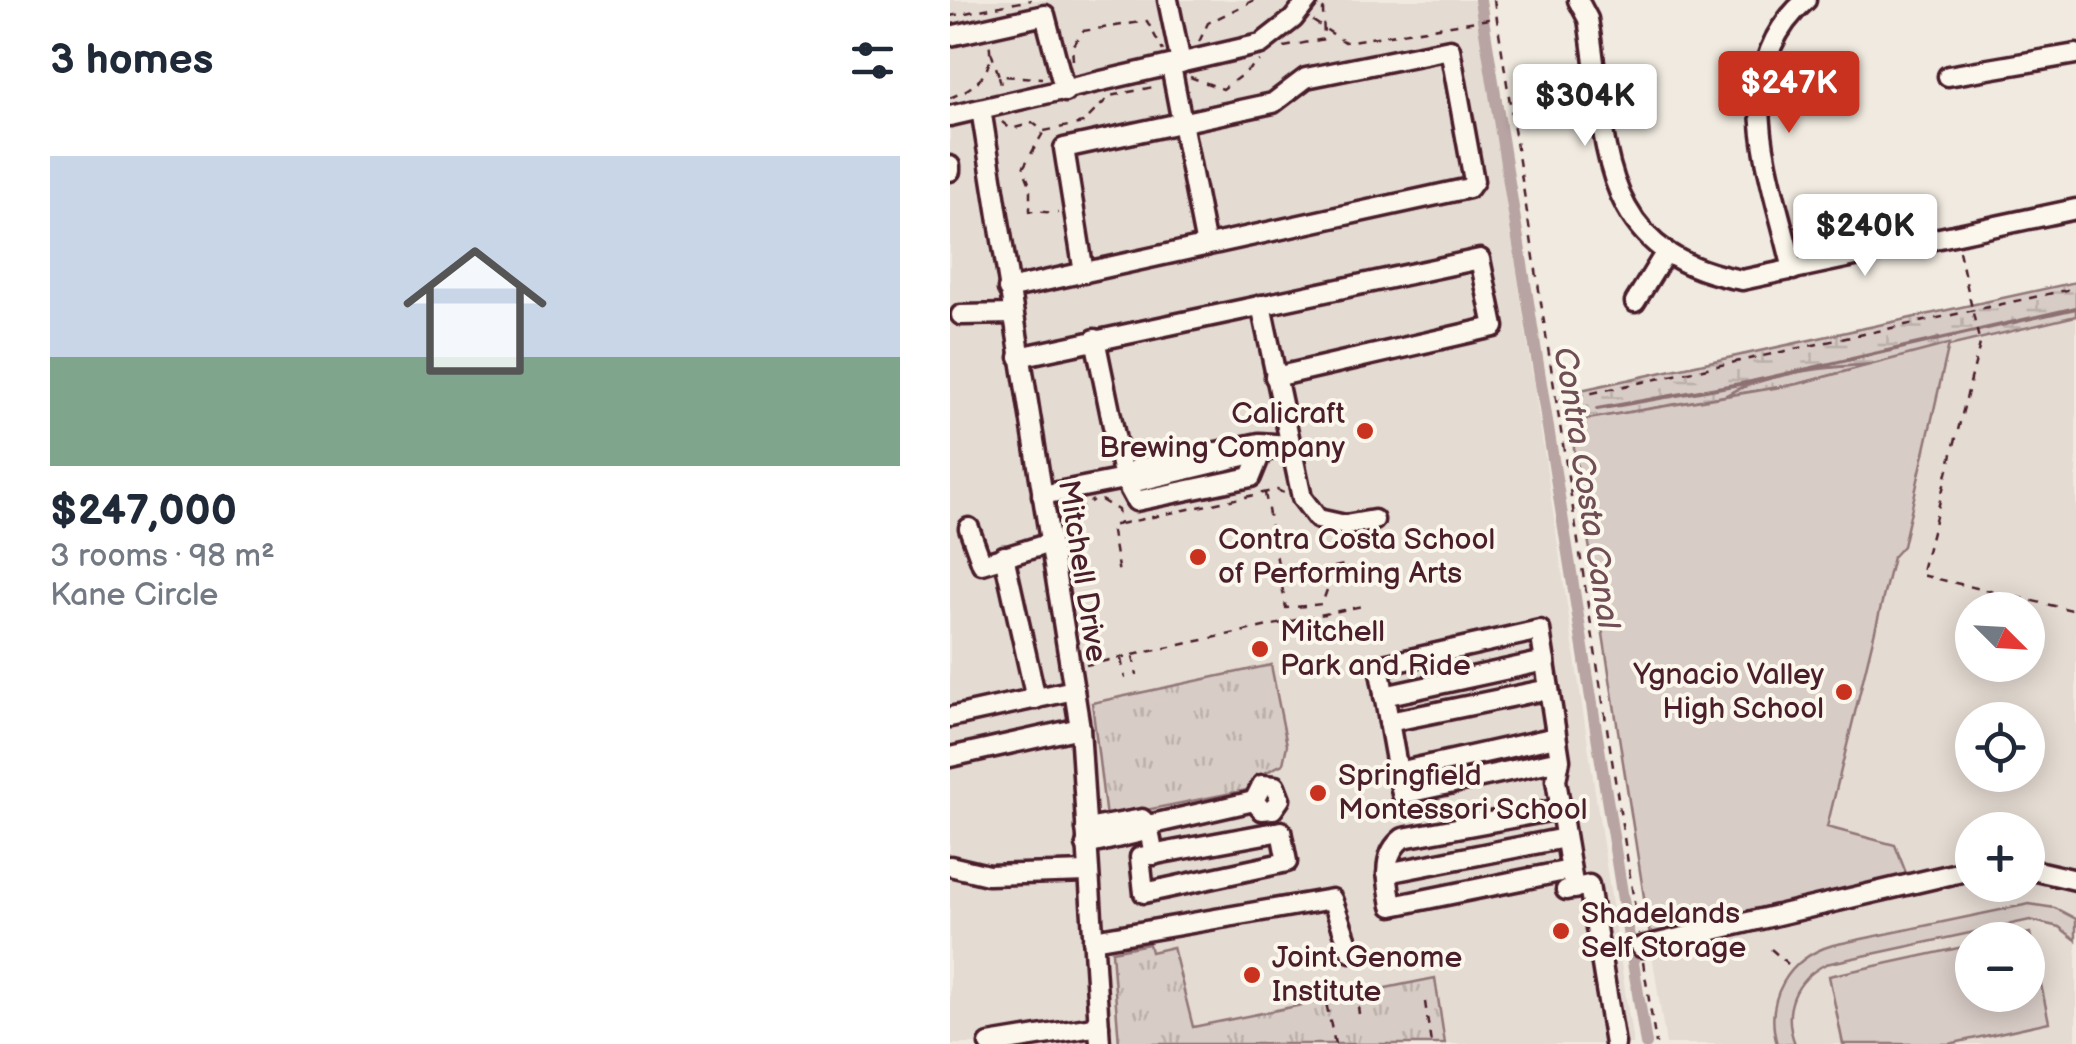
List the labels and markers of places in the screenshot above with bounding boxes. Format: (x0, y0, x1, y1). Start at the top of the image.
pin: $247K (1719, 51, 1859, 136)
pin: $304K (1515, 64, 1655, 149)
pin: $240K (1795, 194, 1935, 279)
place label: Calicraft Brewing Company (1099, 396, 1345, 466)
marker: Calicraft Brewing Company (1354, 420, 1376, 442)
place label: Contra Costa School of Performing Arts (1218, 522, 1495, 592)
marker: Contra Costa School of Performing Arts (1187, 546, 1209, 568)
place label: Mitchell Park and Ride (1280, 614, 1471, 684)
marker: Mitchell Park and Ride (1249, 638, 1271, 660)
place label: Ygnacio Valley High School (1632, 657, 1824, 727)
marker: Ygnacio Valley High School (1833, 681, 1855, 703)
place label: Springfield Montessori School (1338, 758, 1588, 828)
marker: Springfield Montessori School (1307, 782, 1329, 804)
place label: Shadelands Self Storage (1581, 896, 1746, 966)
marker: Shadelands Self Storage (1550, 920, 1572, 942)
place label: Joint Genome Institute (1272, 940, 1462, 1010)
marker: Joint Genome Institute (1241, 964, 1263, 986)

